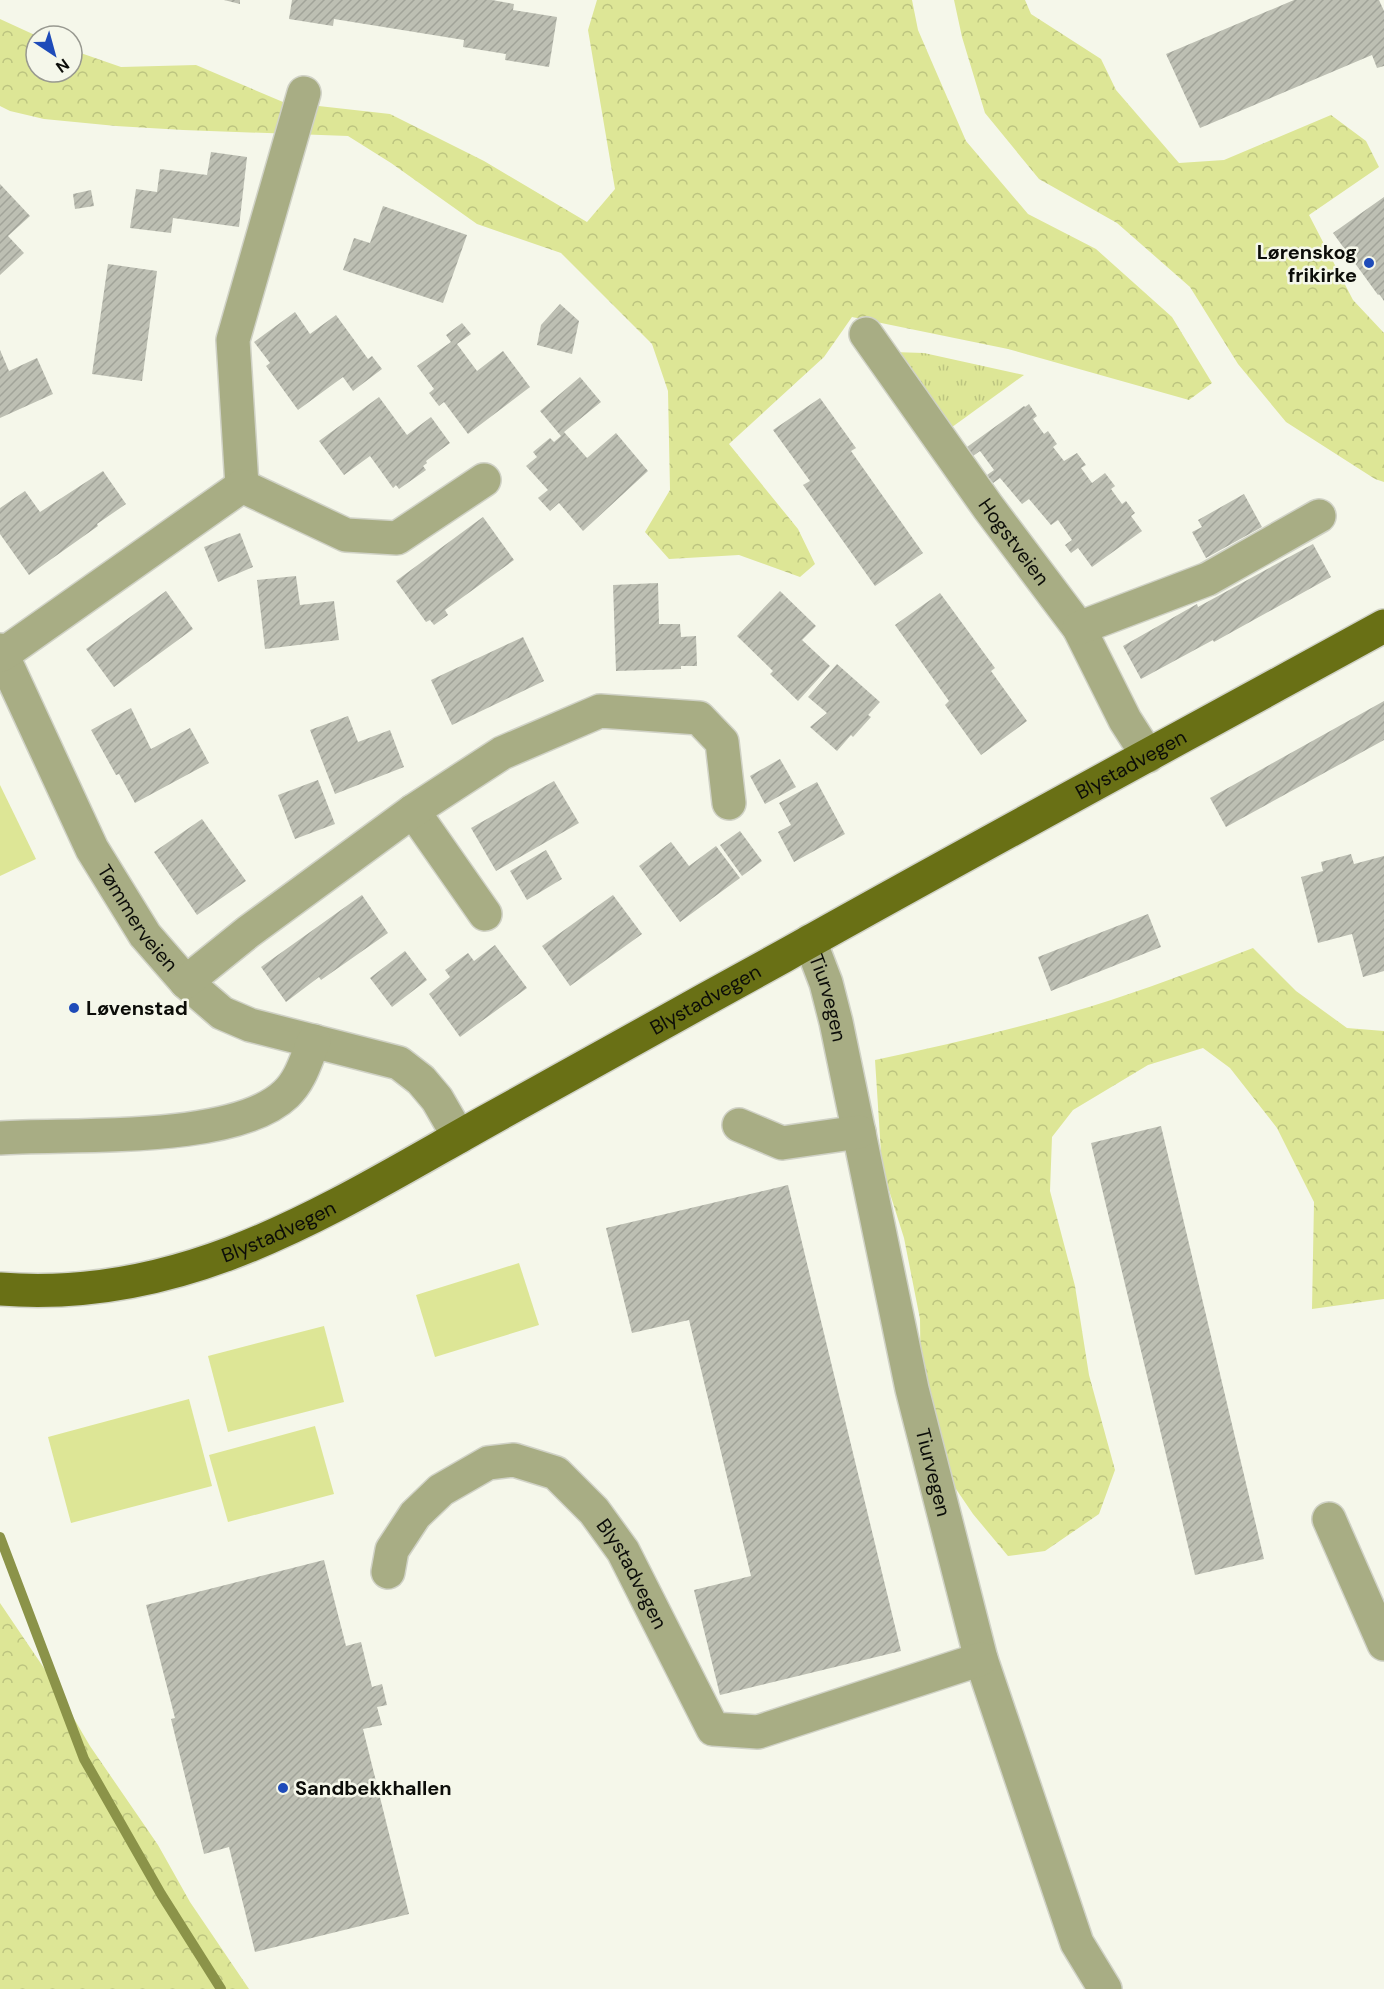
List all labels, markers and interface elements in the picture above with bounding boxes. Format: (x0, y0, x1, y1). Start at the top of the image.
north arrow (24, 24, 84, 84)
text: N (52, 54, 73, 78)
place label: Lørenskog frikirke (1257, 239, 1357, 288)
marker: Lørenskog frikirke (1362, 256, 1376, 270)
street label: Hogstveien (973, 493, 1055, 591)
street label: Blystadvegen (1071, 724, 1191, 805)
street label: Tømmerveien (92, 859, 184, 977)
street label: Tiurvegen (803, 950, 853, 1044)
street label: Blystadvegen (645, 958, 765, 1041)
place label: Løvenstad (86, 995, 188, 1021)
marker: Løvenstad (67, 1001, 81, 1015)
street label: Blystadvegen (218, 1194, 340, 1268)
street label: Tiurvegen (910, 1426, 957, 1519)
street label: Blystadvegen (591, 1513, 673, 1633)
place label: Sandbekkhallen (295, 1775, 452, 1801)
marker: Sandbekkhallen (276, 1781, 290, 1795)

